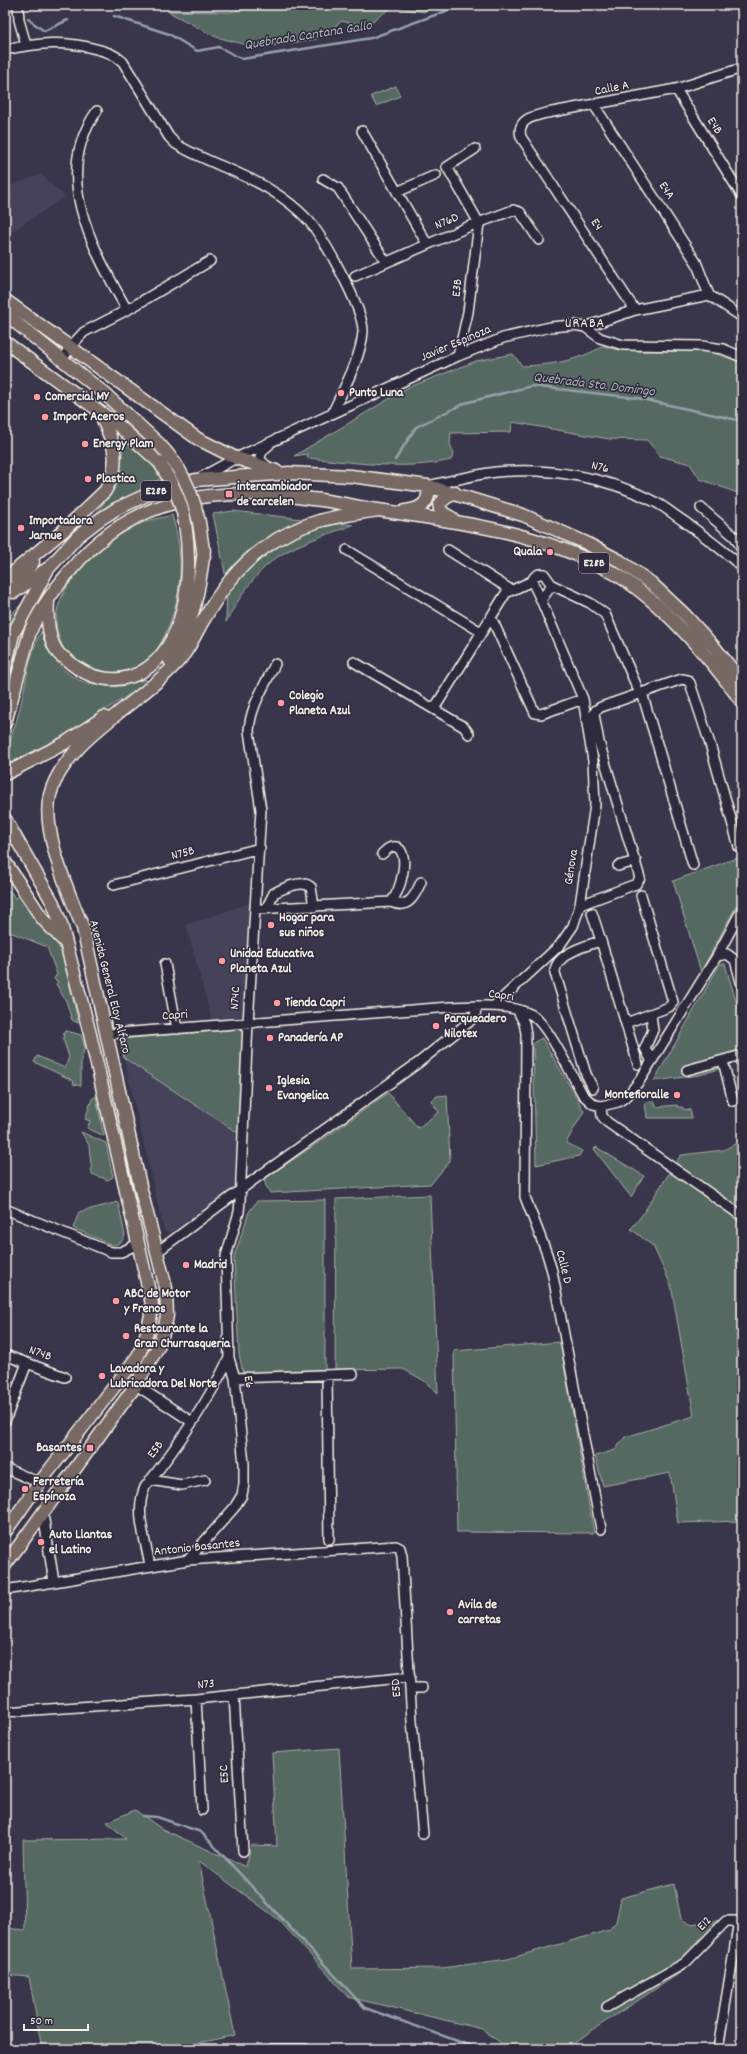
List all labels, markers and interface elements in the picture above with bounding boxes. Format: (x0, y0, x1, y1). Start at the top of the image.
water label: Quebrada Cantana Gallo (243, 16, 374, 56)
street label: Calle A (593, 76, 631, 102)
street label: E4B (701, 114, 727, 138)
street label: E4A (653, 178, 679, 204)
street label: N76D (432, 208, 462, 236)
street label: E4 (585, 215, 607, 235)
street label: E3B (447, 278, 469, 298)
district label: URABA (565, 314, 605, 334)
street label: Javier Espinoza (418, 320, 495, 367)
water label: Quebrada Sto. Domingo (532, 368, 657, 402)
place label: Punto Luna (349, 384, 404, 403)
place label: Comercial MY (45, 388, 110, 407)
marker: Punto Luna (336, 388, 346, 398)
marker: Comercial MY (32, 392, 42, 402)
place label: Import Aceros (53, 408, 125, 427)
marker: Import Aceros (40, 412, 50, 422)
place label: Energy Plam (93, 435, 153, 454)
marker: Energy Plam (80, 439, 90, 449)
street label: N76 (589, 457, 611, 479)
place label: Plastica (96, 470, 136, 489)
marker: Plastica (83, 474, 93, 484)
place label: intercambiador de carcelen (237, 478, 313, 512)
road number: E28B (141, 481, 171, 501)
marker: intercambiador de carcelen (224, 489, 234, 499)
place label: Importadora Jarnue (29, 512, 93, 546)
marker: Importadora Jarnue (16, 523, 26, 533)
place label: Quala (514, 543, 543, 562)
marker: Quala (545, 547, 555, 557)
road number: E28B (579, 553, 609, 573)
place label: Colegio Planeta Azul (289, 687, 351, 721)
marker: Colegio Planeta Azul (276, 698, 286, 708)
street label: N75B (169, 842, 197, 866)
street label: Génova (560, 847, 584, 886)
place label: Hogar para sus niños (279, 909, 335, 943)
street label: Avenida General Eloy Alfaro (83, 918, 135, 1056)
marker: Hogar para sus niños (266, 920, 276, 930)
place label: Unidad Educativa Planeta Azul (230, 945, 314, 979)
marker: Unidad Educativa Planeta Azul (217, 956, 227, 966)
street label: N74C (226, 985, 246, 1010)
street label: Capri (487, 985, 516, 1007)
place label: Tienda Capri (285, 994, 346, 1013)
marker: Tienda Capri (272, 998, 282, 1008)
street label: Capri (162, 1006, 189, 1026)
place label: Parqueadero Nilotex (444, 1010, 507, 1044)
marker: Parqueadero Nilotex (431, 1021, 441, 1031)
place label: Panadería AP (278, 1029, 343, 1048)
marker: Panadería AP (265, 1033, 275, 1043)
place label: Iglesia Evangelica (277, 1072, 330, 1106)
marker: Iglesia Evangelica (264, 1083, 274, 1093)
place label: Montefioralle (604, 1086, 669, 1105)
marker: Montefioralle (672, 1090, 682, 1100)
street label: Calle D (550, 1248, 576, 1286)
place label: Madrid (194, 1256, 227, 1275)
marker: Madrid (181, 1260, 191, 1270)
place label: ABC de Motor y Frenos (124, 1285, 191, 1319)
marker: ABC de Motor y Frenos (111, 1296, 121, 1306)
place label: Restaurante la Gran Churrasqueria (134, 1320, 231, 1354)
marker: Restaurante la Gran Churrasqueria (121, 1331, 131, 1341)
street label: N74B (26, 1341, 54, 1367)
place label: Lavadora y Lubricadora Del Norte (110, 1360, 217, 1394)
marker: Lavadora y Lubricadora Del Norte (97, 1371, 107, 1381)
street label: E6 (238, 1374, 258, 1390)
street label: E5B (143, 1437, 169, 1463)
place label: Basantes (36, 1439, 83, 1458)
marker: Basantes (85, 1443, 95, 1453)
place label: Ferretería Espínoza (33, 1473, 85, 1507)
marker: Ferretería Espínoza (20, 1484, 30, 1494)
place label: Auto Llantas el Latino (49, 1526, 113, 1560)
street label: Antonio Basantes (153, 1534, 241, 1562)
marker: Auto Llantas el Latino (36, 1537, 46, 1547)
place label: Avila de carretas (458, 1596, 502, 1630)
marker: Avila de carretas (445, 1607, 455, 1617)
street label: N73 (197, 1675, 215, 1695)
street label: E5D (387, 1678, 407, 1698)
street label: E5C (215, 1764, 235, 1784)
street label: E12 (693, 1912, 717, 1936)
scale bar (24, 2006, 88, 2032)
text: 50 m (30, 2013, 53, 2030)

